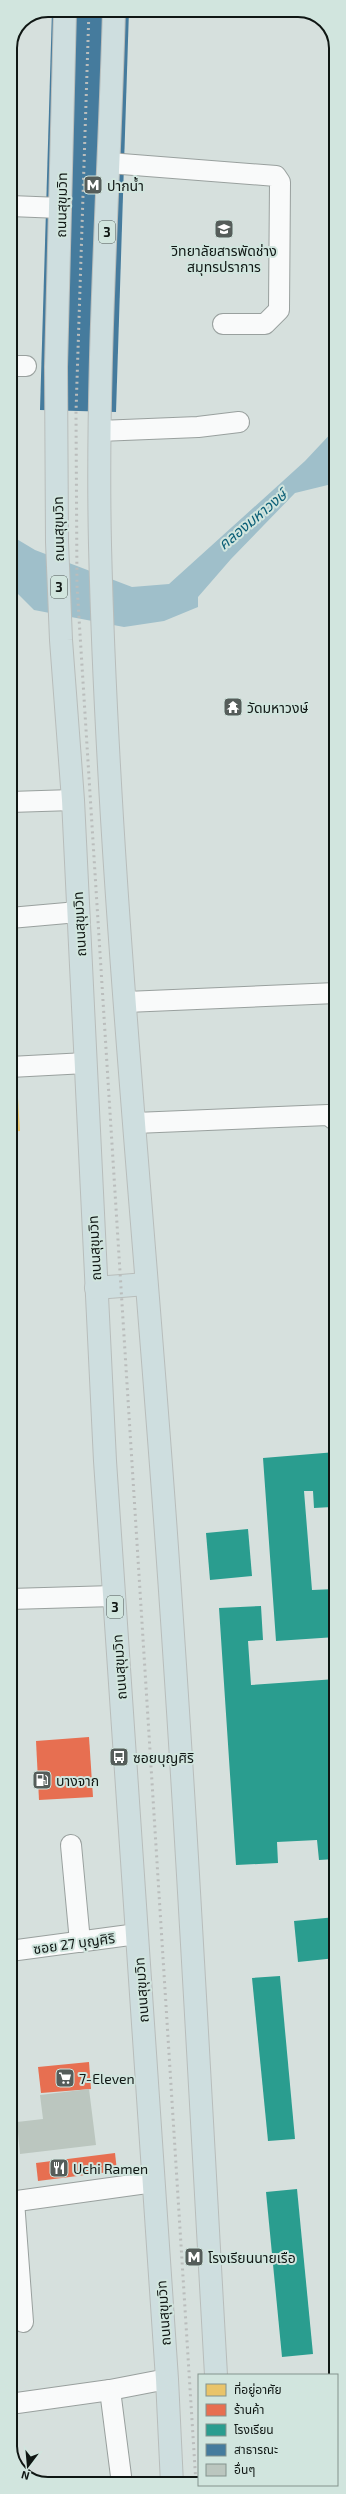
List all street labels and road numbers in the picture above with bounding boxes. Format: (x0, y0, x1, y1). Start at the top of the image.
street label: ถนนสุขุมวิท (52, 172, 71, 238)
road number: 3 (99, 221, 115, 243)
street label: ถนนสุขุมวิท (49, 496, 68, 562)
road number: 3 (51, 576, 67, 598)
street label: ถนนสุขุมวิท (69, 891, 90, 957)
street label: ถนนสุขุมวิท (84, 1215, 105, 1281)
road number: 3 (107, 1596, 123, 1618)
street label: ถนนสุขุมวิท (108, 1634, 131, 1700)
street label: ซอย 27 บุญศิริ (32, 1929, 116, 1958)
street label: ถนนสุขุมวิท (130, 1957, 153, 2023)
street label: ถนนสุขุมวิท (152, 2280, 175, 2346)

